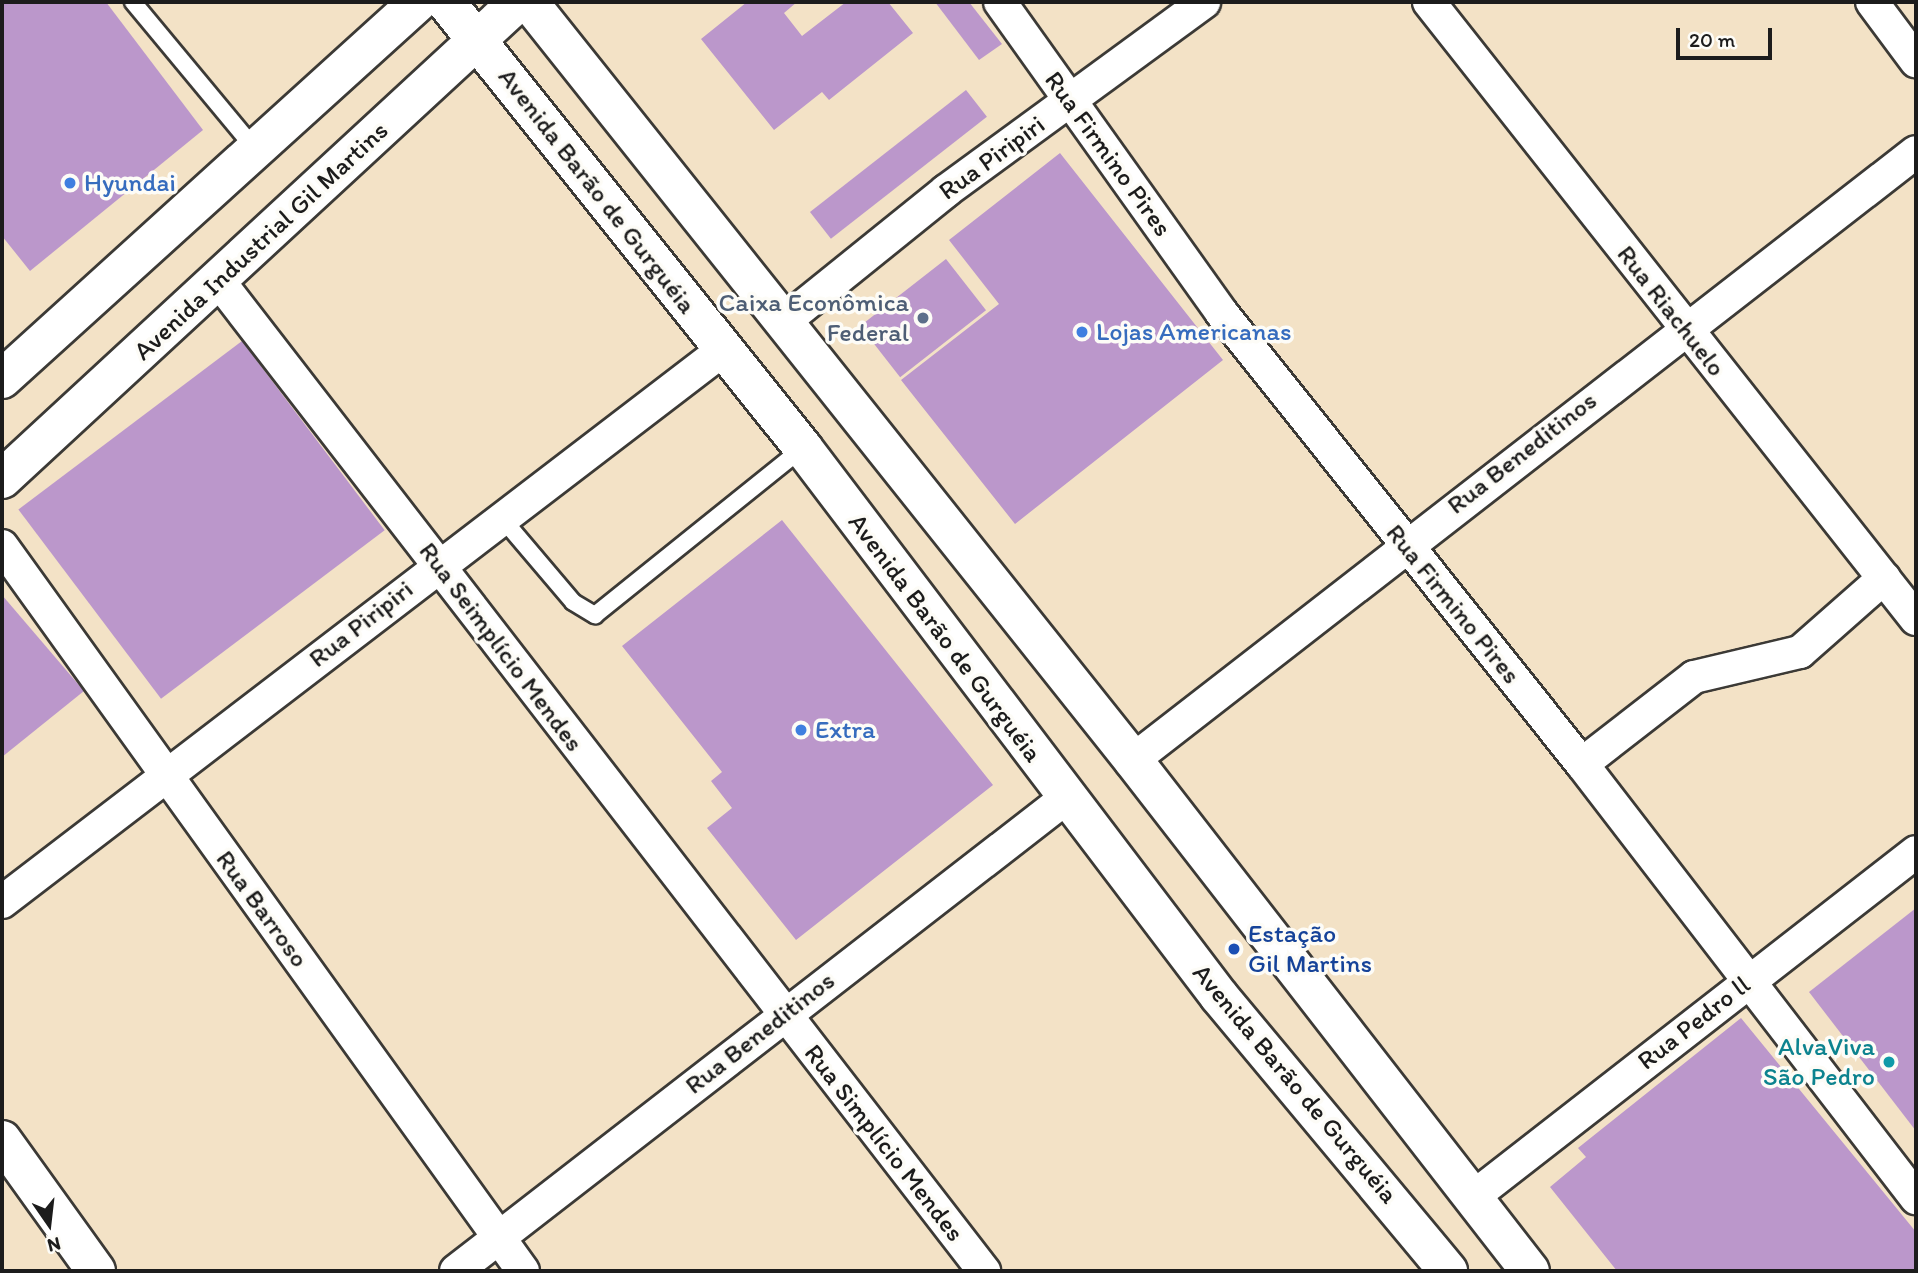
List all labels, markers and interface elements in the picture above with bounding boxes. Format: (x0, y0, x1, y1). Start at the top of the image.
scale bar (1680, 14, 1776, 58)
text: 20 m (1689, 27, 1735, 52)
street label: Avenida Barão de Gurguéia (491, 62, 703, 320)
street label: Rua Firmino Pires (1038, 65, 1178, 243)
street label: Rua Piripiri (933, 109, 1051, 207)
street label: Avenida Industrial Gil Martins (127, 115, 395, 367)
place label: Hyundai (84, 167, 176, 199)
marker: Hyundai (62, 175, 78, 191)
street label: Rua Riachuelo (1610, 240, 1732, 382)
place label: Caixa Econômica Federal (719, 287, 909, 348)
marker: Caixa Econômica Federal (915, 310, 931, 326)
place label: Lojas Americanas (1096, 316, 1292, 348)
marker: Lojas Americanas (1074, 324, 1090, 340)
street label: Rua Beneditinos (1441, 385, 1603, 521)
street label: Avenida Barão de Gurguéia (841, 508, 1049, 768)
street label: Rua Firmino Pires (1379, 518, 1527, 690)
street label: Rua Seimplício Mendes (412, 536, 590, 758)
street label: Rua Piripiri (303, 574, 419, 674)
place label: Extra (815, 714, 875, 746)
marker: Extra (793, 722, 809, 738)
street label: Rua Barroso (209, 844, 315, 974)
place label: Estação Gil Martins (1248, 918, 1373, 979)
marker: Estação Gil Martins (1226, 941, 1242, 957)
street label: Avenida Barão de Gurguéia (1186, 958, 1404, 1210)
street label: Rua Beneditinos (679, 965, 841, 1101)
street label: Rua Pedro ll (1632, 970, 1756, 1076)
place label: AlvaViva São Pedro (1764, 1031, 1875, 1092)
street label: Rua Simplício Mendes (797, 1038, 971, 1248)
marker: AlvaViva São Pedro (1881, 1054, 1897, 1070)
north arrow (14, 1189, 84, 1259)
text: N (45, 1232, 63, 1258)

